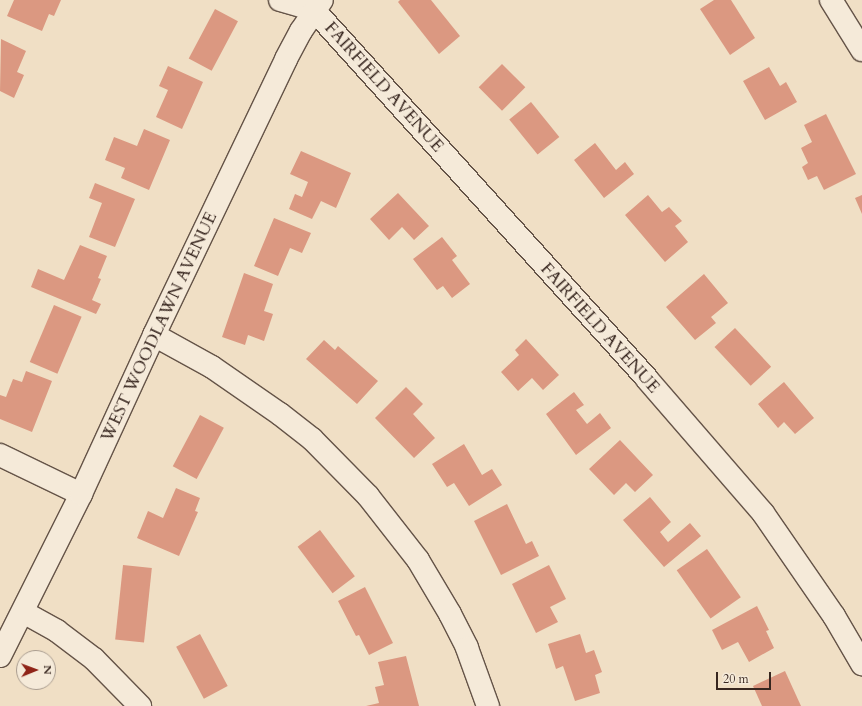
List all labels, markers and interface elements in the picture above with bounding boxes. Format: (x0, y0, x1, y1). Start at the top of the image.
street label: FAIRFIELD AVENUE (320, 18, 448, 156)
street label: WEST WOODLAWN AVENUE (97, 209, 221, 445)
street label: FAIRFIELD AVENUE (536, 259, 664, 397)
north arrow (16, 650, 56, 690)
scale bar (718, 664, 773, 690)
text: N (40, 665, 55, 675)
text: 20 m (723, 671, 749, 687)

